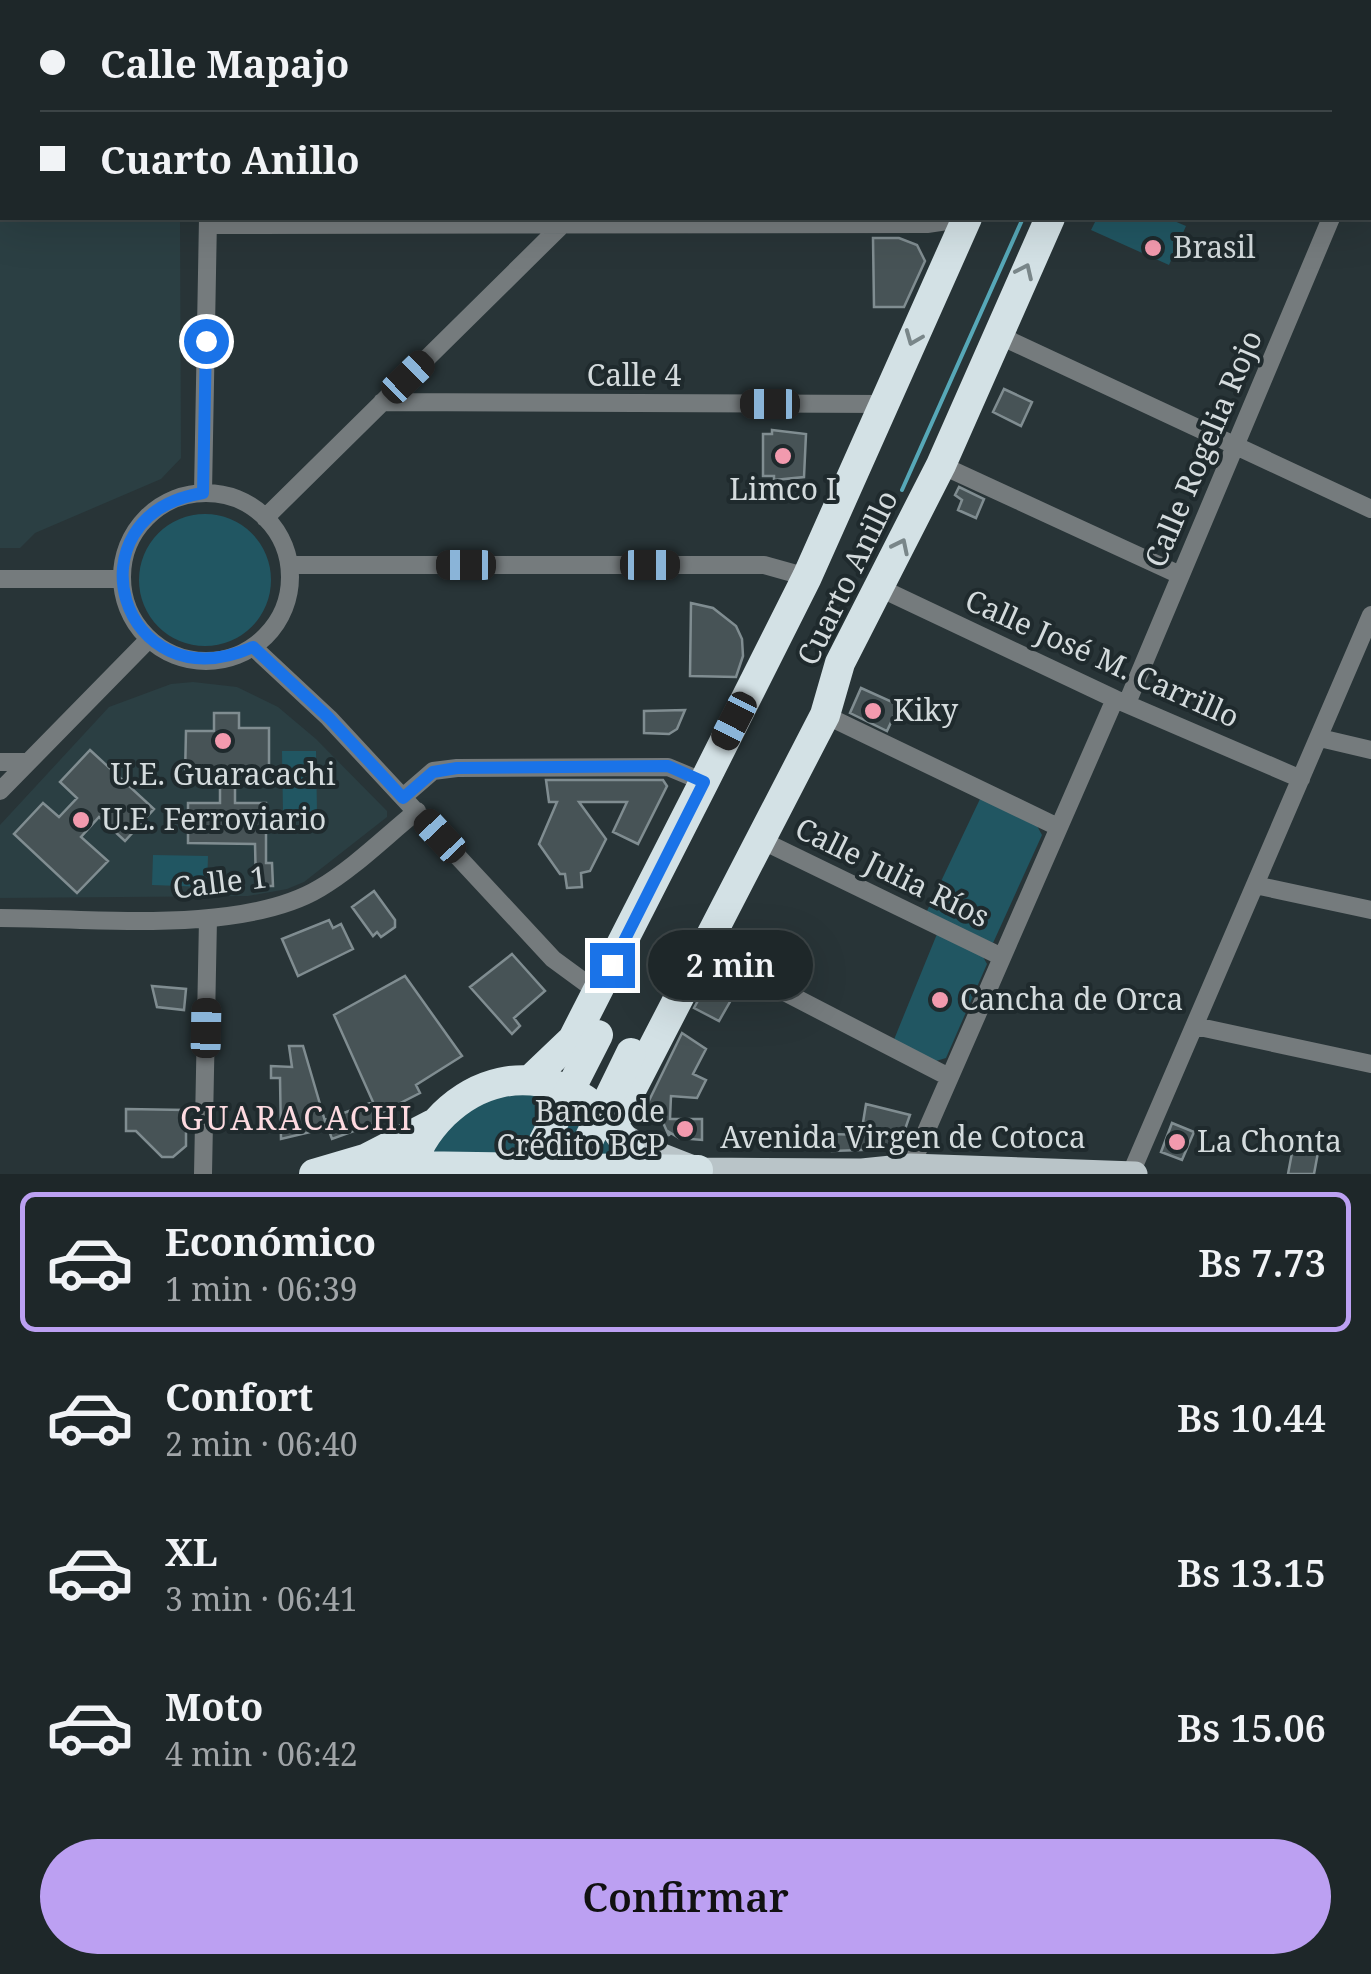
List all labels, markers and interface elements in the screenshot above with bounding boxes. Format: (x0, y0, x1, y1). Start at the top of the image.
text: Calle Mapajo (100, 37, 349, 89)
text: Cuarto Anillo (100, 133, 359, 185)
place label: Brasil (1173, 226, 1255, 267)
marker: Brasil (1142, 237, 1164, 259)
one-way arrow (1013, 263, 1033, 281)
route start (184, 319, 229, 364)
street label: Calle Rogelia Rojo (1134, 324, 1271, 573)
one-way arrow (905, 328, 925, 346)
car (376, 345, 440, 409)
street label: Calle 4 (587, 354, 681, 395)
car (740, 389, 800, 419)
marker: Limco I (772, 445, 794, 467)
place label: Limco I (729, 468, 837, 509)
street label: Cuarto Anillo (787, 483, 907, 672)
one-way arrow (889, 538, 909, 556)
car (436, 550, 496, 580)
car (620, 550, 680, 580)
street label: Calle José M. Carrillo (959, 579, 1246, 736)
car (707, 687, 761, 755)
place label: Kiky (893, 689, 958, 730)
marker: Kiky (862, 700, 884, 722)
marker: U.E. Guaracachi (212, 730, 234, 752)
place label: U.E. Guaracachi (110, 753, 336, 794)
place label: U.E. Ferroviario (101, 798, 326, 839)
car (409, 804, 471, 868)
street label: Calle Julia Ríos (789, 807, 997, 936)
marker: U.E. Ferroviario (70, 809, 92, 831)
street label: Calle 1 (170, 855, 269, 908)
callout: 2 min (647, 930, 812, 1000)
route end (590, 943, 635, 988)
text: 2 min (686, 943, 775, 986)
place label: Cancha de Orca (960, 978, 1183, 1019)
marker: Cancha de Orca (929, 989, 951, 1011)
car (190, 998, 222, 1058)
place label: Banco de Crédito BCP (497, 1090, 665, 1165)
district label: GUARACACHI (180, 1096, 414, 1139)
street label: Avenida Virgen de Cotoca (720, 1116, 1086, 1157)
marker: Banco de Crédito BCP (674, 1118, 696, 1140)
place label: La Chonta (1197, 1120, 1342, 1161)
marker: La Chonta (1166, 1131, 1188, 1153)
text: Económico (165, 1215, 376, 1267)
icon: car (45, 1217, 135, 1307)
text: Bs 7.73 (1198, 1236, 1326, 1288)
text: 1 min · 06:39 (165, 1267, 358, 1310)
text: Confort (165, 1370, 313, 1422)
icon: car (45, 1372, 135, 1462)
text: Bs 10.44 (1177, 1391, 1326, 1443)
text: 2 min · 06:40 (165, 1422, 358, 1465)
text: XL (165, 1525, 218, 1577)
icon: car (45, 1527, 135, 1617)
text: Bs 13.15 (1177, 1546, 1326, 1598)
text: 3 min · 06:41 (165, 1577, 358, 1620)
text: Moto (165, 1680, 263, 1732)
icon: car (45, 1682, 135, 1772)
text: Bs 15.06 (1177, 1701, 1326, 1753)
text: 4 min · 06:42 (165, 1732, 358, 1775)
button: Confirmar (40, 1839, 1331, 1954)

